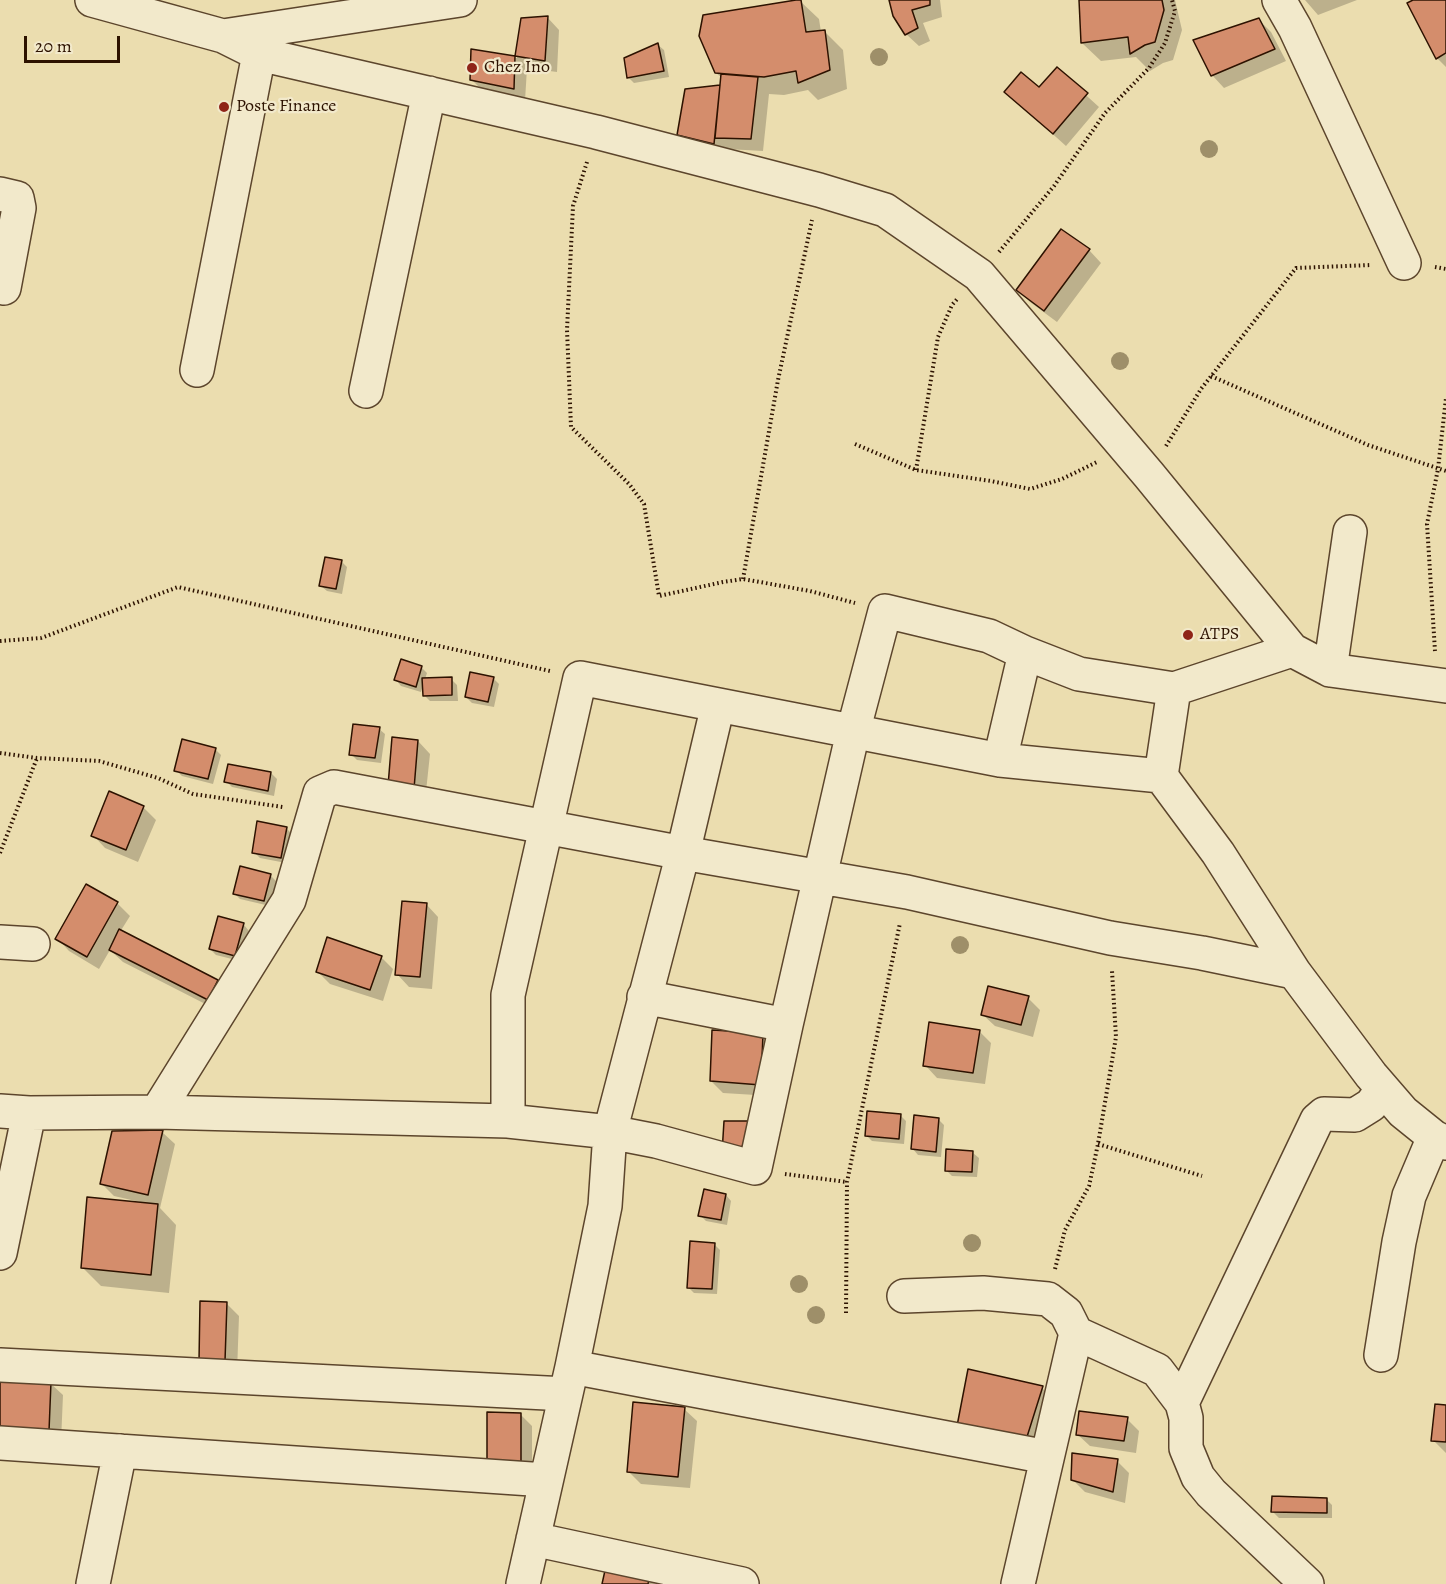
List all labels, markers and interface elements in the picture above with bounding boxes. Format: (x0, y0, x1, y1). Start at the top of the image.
scale bar (27, 24, 123, 62)
text: 20 m (35, 34, 72, 58)
place label: Chez Ino (484, 57, 550, 79)
marker: Chez Ino (465, 61, 479, 75)
place label: Poste Finance (236, 96, 336, 118)
marker: Poste Finance (217, 100, 231, 114)
place label: ATPS (1200, 624, 1239, 646)
marker: ATPS (1181, 628, 1195, 642)

